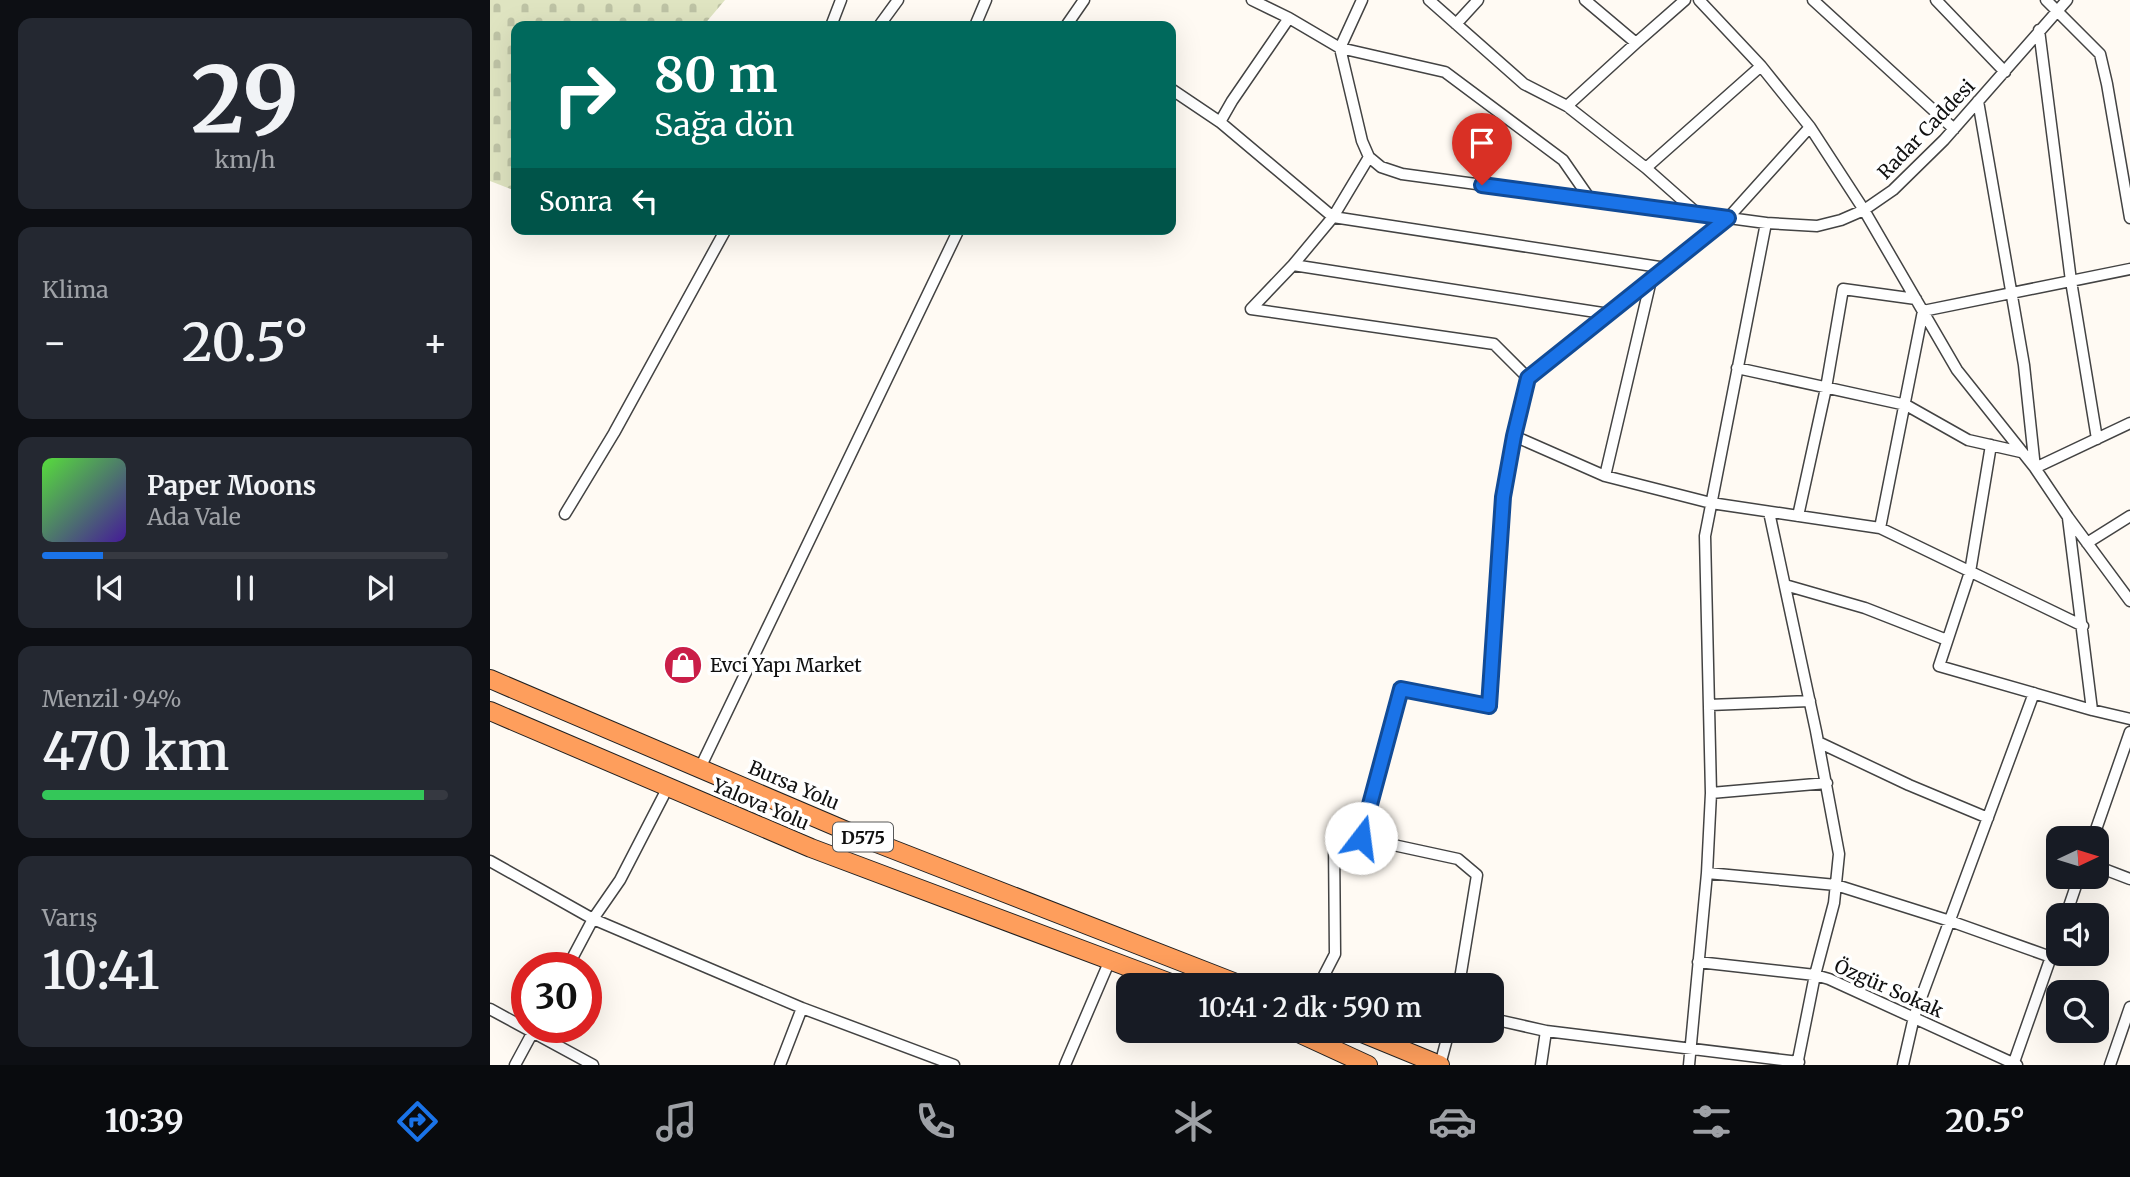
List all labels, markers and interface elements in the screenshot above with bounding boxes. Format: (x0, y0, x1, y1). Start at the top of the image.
text: 29 (191, 42, 299, 157)
text: 80 m (654, 44, 777, 105)
icon: right (539, 49, 630, 140)
street label: Radar Caddesi (1872, 74, 1980, 184)
text: Sağa dön (654, 105, 794, 145)
pin (1452, 113, 1512, 185)
icon: arrive (1463, 124, 1501, 162)
text: km/h (215, 145, 275, 174)
icon: left (626, 182, 664, 220)
text: Sonra (539, 185, 612, 218)
text: Klima (42, 275, 109, 304)
text: 20.5° (182, 310, 308, 375)
text: − (42, 319, 67, 366)
text: + (423, 319, 448, 366)
text: Paper Moons (147, 469, 316, 502)
text: Ada Vale (147, 502, 241, 531)
icon: previous (91, 569, 129, 607)
icon: pause (226, 569, 264, 607)
icon: next (361, 569, 399, 607)
shop icon: Evci Yapı Market (662, 644, 704, 686)
place label: Evci Yapı Market (710, 653, 862, 677)
text: Menzil · 94% (42, 684, 182, 713)
text: 470 km (42, 719, 229, 784)
street label: Bursa Yolu (745, 755, 843, 815)
street label: Yalova Yolu (708, 772, 813, 835)
position arrow (1324, 801, 1398, 875)
road number: D575 (833, 822, 893, 852)
north arrow (2046, 826, 2109, 889)
map controls (2046, 826, 2109, 1043)
text: Varış (42, 903, 98, 932)
button: sound (2046, 903, 2109, 966)
text: 10:41 (42, 938, 160, 1003)
speed limit sign: 30 (511, 952, 602, 1043)
street label: Özgür Sokak (1831, 953, 1947, 1023)
button: search (2046, 980, 2109, 1043)
text: 10:41 · 2 dk · 590 m (1198, 991, 1422, 1024)
icon: directions (393, 1097, 442, 1146)
icon: music (652, 1097, 701, 1146)
icon: phone (911, 1097, 960, 1146)
icon: climate (1169, 1097, 1218, 1146)
icon: car (1428, 1097, 1477, 1146)
icon: filters (1687, 1097, 1736, 1146)
text: 10:39 (105, 1101, 184, 1141)
text: 20.5° (1945, 1101, 2025, 1141)

